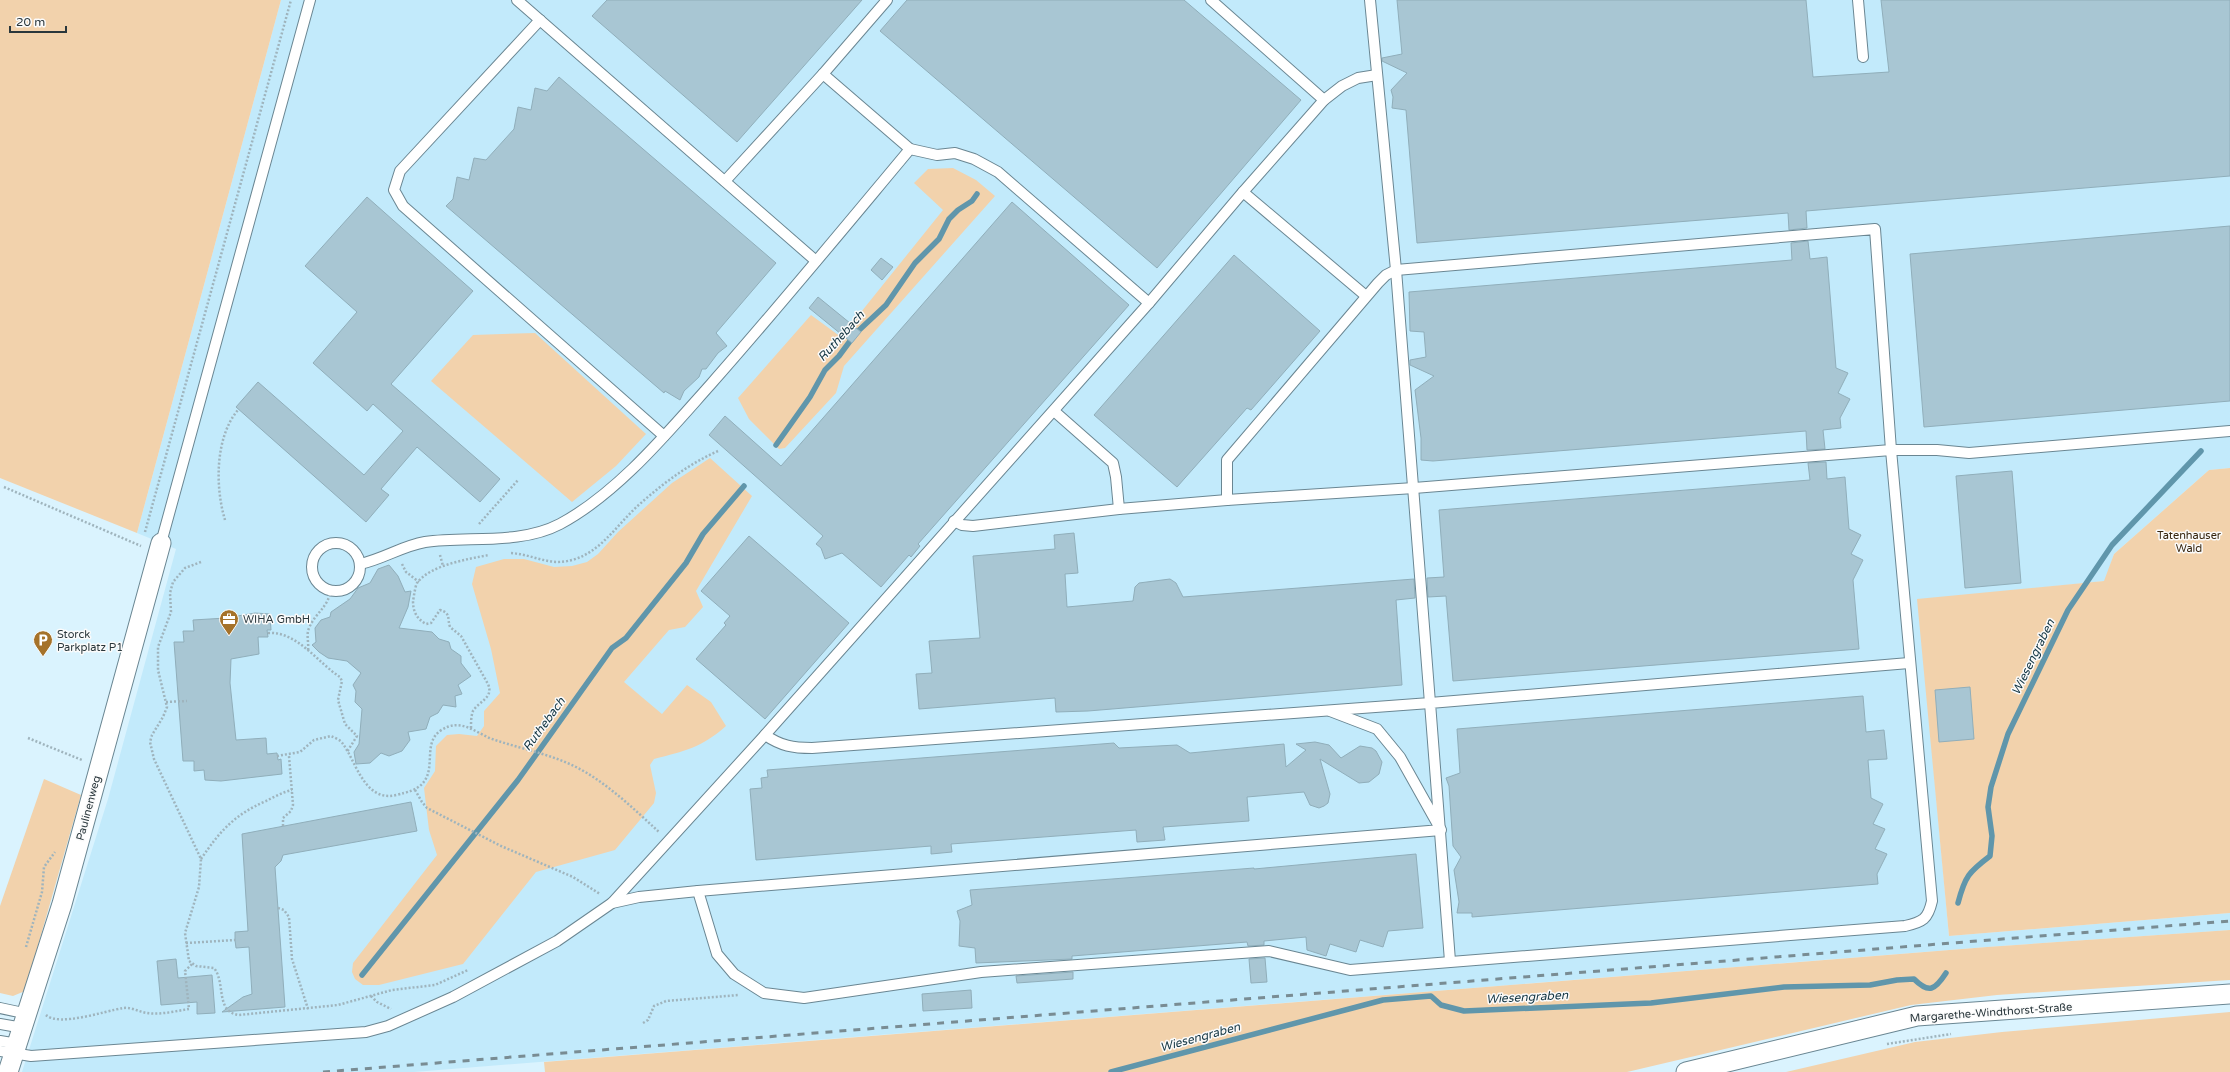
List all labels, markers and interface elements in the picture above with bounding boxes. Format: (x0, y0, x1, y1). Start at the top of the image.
scale bar (10, 8, 66, 34)
text: 20 m (16, 15, 45, 29)
water label: Ruthebach (815, 308, 868, 364)
park label: Tatenhauser Wald (2157, 529, 2222, 555)
office icon: WIHA GmbH (218, 608, 240, 636)
place label: WIHA GmbH (243, 613, 310, 626)
water label: Wiesengraben (2009, 616, 2058, 697)
place label: Storck Parkplatz P1 (57, 628, 123, 654)
parking icon: Storck Parkplatz P1 (32, 629, 54, 657)
water label: Ruthebach (520, 694, 568, 753)
street label: Paulinenweg (74, 774, 103, 842)
water label: Wiesengraben (1486, 988, 1569, 1006)
street label: Margarethe-Windthorst-Straße (1909, 1000, 2073, 1025)
water label: Wiesengraben (1158, 1019, 1242, 1054)

